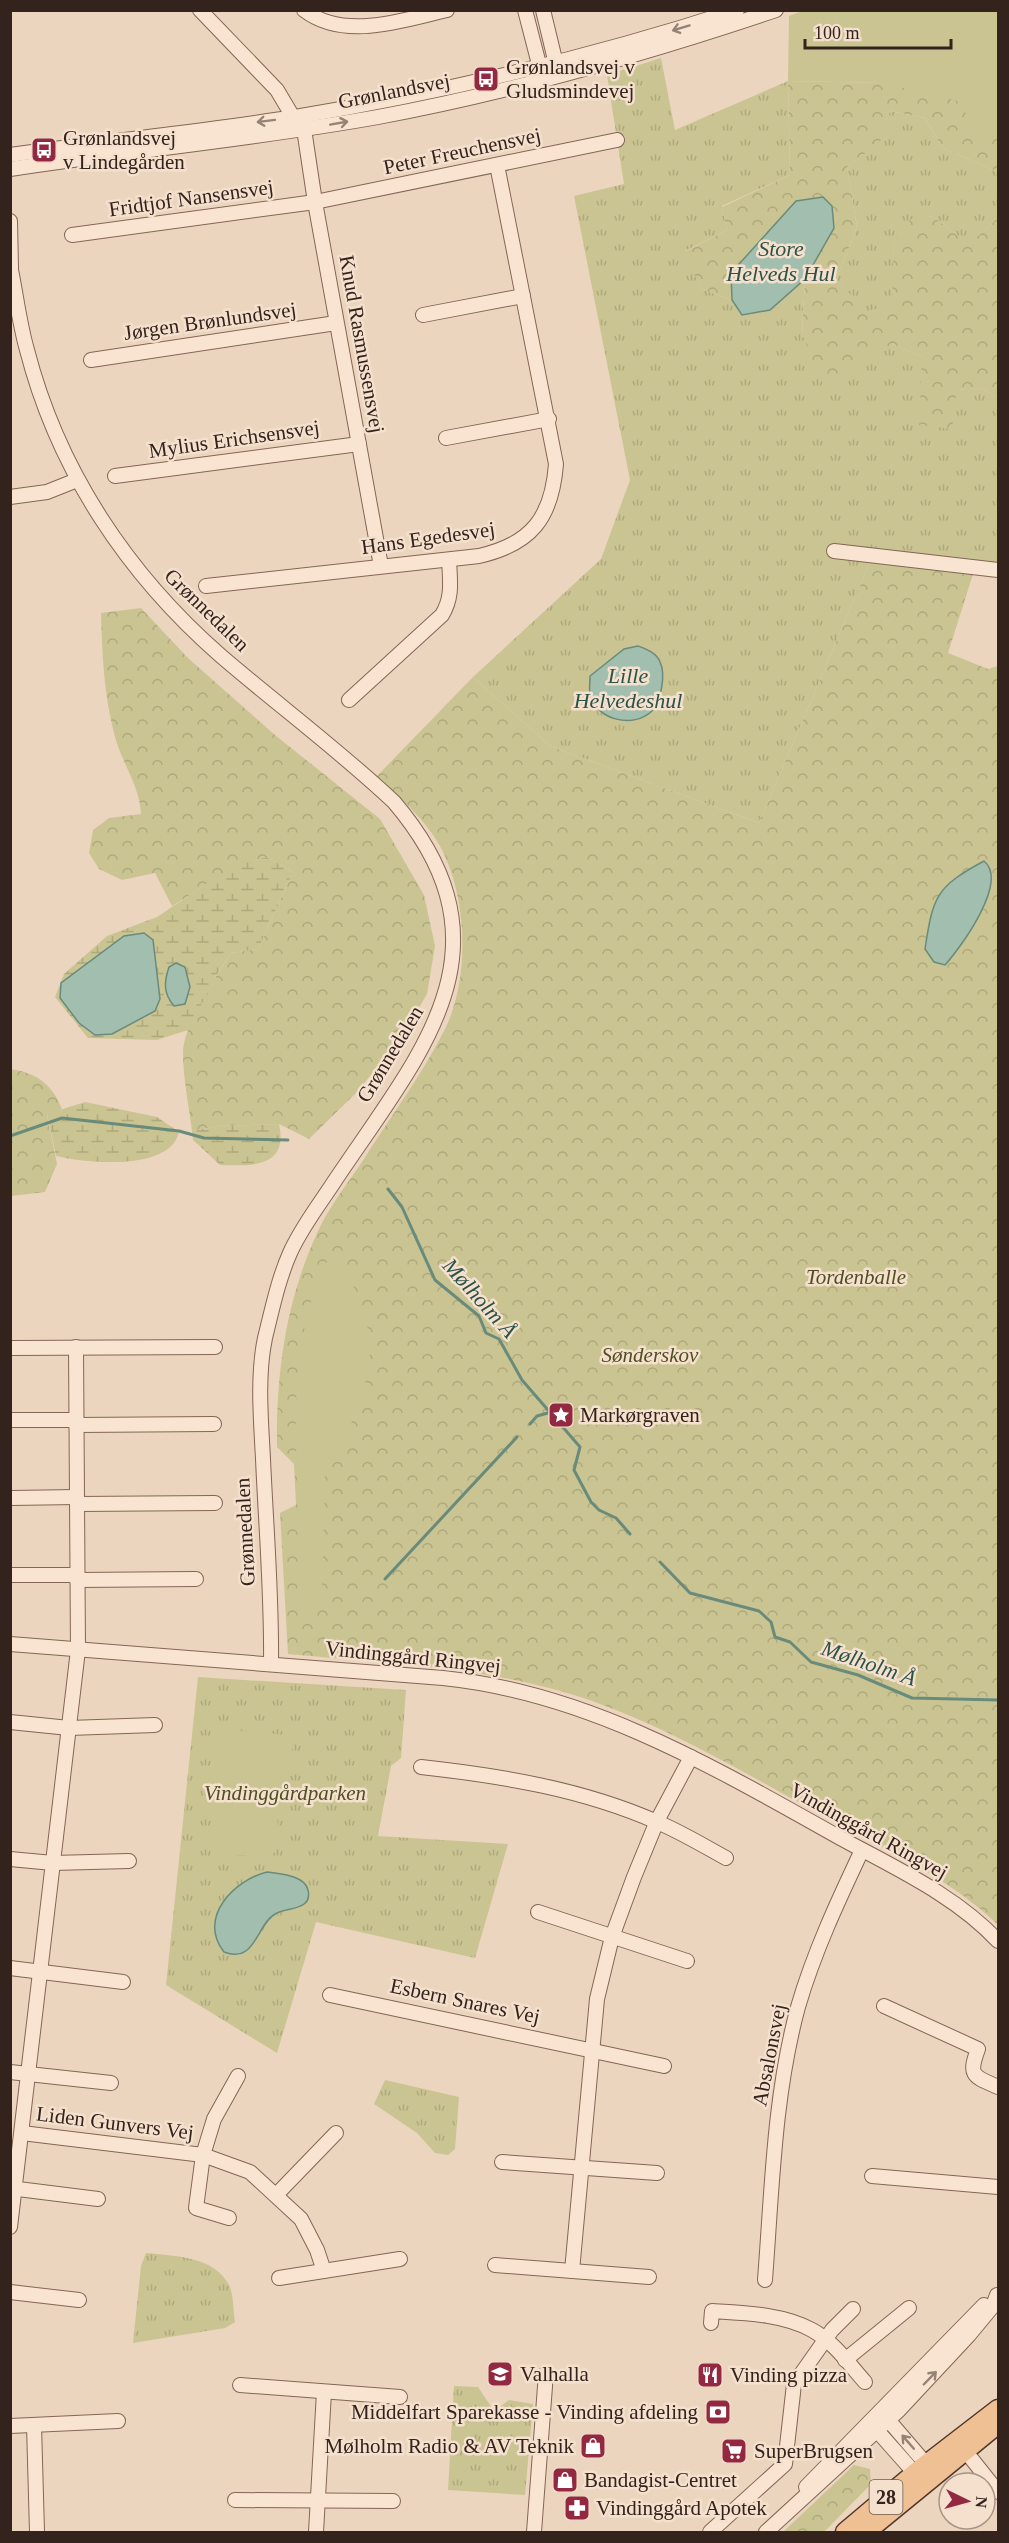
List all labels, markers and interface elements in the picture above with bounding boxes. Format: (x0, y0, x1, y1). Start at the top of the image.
scale bar (805, 12, 950, 50)
one-way arrow (672, 23, 691, 34)
text: 100 m (814, 23, 860, 43)
place label: Grønlandsvej v Gludsmindevej (506, 55, 635, 103)
bus stop icon: Grønlandsvej v Gludsmindevej (471, 64, 501, 94)
street label: Grønlandsvej (336, 68, 452, 114)
one-way arrow (256, 115, 276, 126)
one-way arrow (328, 118, 348, 129)
street label: Peter Freuchensvej (381, 123, 543, 179)
place label: Grønlandsvej v Lindegården (63, 126, 185, 174)
bus stop icon: Grønlandsvej v Lindegården (29, 135, 59, 165)
street label: Fridtjof Nansensvej (107, 175, 275, 221)
water label: Store Helveds Hul (725, 236, 836, 286)
street label: Knud Rasmussensvej (335, 253, 389, 435)
street label: Jørgen Brønlundsvej (122, 297, 298, 345)
street label: Mylius Erichsensvej (147, 415, 321, 463)
street label: Hans Egedesvej (360, 517, 496, 559)
street label: Grønnedalen (160, 564, 255, 657)
water label: Lille Helvedeshul (573, 663, 682, 713)
street label: Grønnedalen (352, 1001, 428, 1107)
water label: Mølholm Å (437, 1252, 523, 1343)
park label: Tordenballe (806, 1265, 906, 1289)
park label: Sønderskov (602, 1343, 699, 1367)
place icon: Markørgraven (546, 1400, 576, 1430)
place label: Markørgraven (580, 1403, 700, 1427)
street label: Grønnedalen (230, 1477, 260, 1587)
water label: Mølholm Å (817, 1635, 920, 1691)
street label: Vindinggård Ringvej (324, 1636, 502, 1678)
street label: Vindinggård Ringvej (786, 1778, 952, 1884)
park label: Vindinggårdparken (204, 1781, 366, 1805)
street label: Esbern Snares Vej (388, 1973, 542, 2029)
street label: Absalonsvej (747, 2002, 791, 2108)
street label: Liden Gunvers Vej (35, 2101, 195, 2145)
school or university icon: Valhalla (485, 2359, 515, 2389)
restaurant icon: Vinding pizza (695, 2360, 725, 2390)
place label: Valhalla (520, 2362, 589, 2386)
place label: Vinding pizza (730, 2363, 848, 2387)
one-way arrow (922, 2371, 937, 2386)
bank icon: Middelfart Sparekasse - Vinding afdeling (703, 2397, 733, 2427)
place label: Middelfart Sparekasse - Vinding afdeling (351, 2400, 698, 2424)
shop icon: Mølholm Radio & AV Teknik (578, 2431, 608, 2461)
place label: Mølholm Radio & AV Teknik (325, 2434, 574, 2458)
one-way arrow (901, 2434, 914, 2450)
supermarket icon: SuperBrugsen (719, 2436, 749, 2466)
place label: SuperBrugsen (754, 2439, 873, 2463)
shop icon: Bandagist-Centret (550, 2465, 580, 2495)
place label: Bandagist-Centret (584, 2468, 737, 2492)
north arrow (937, 2471, 997, 2531)
road number: 28 (870, 2480, 902, 2514)
pharmacy icon: Vindinggård Apotek (562, 2493, 592, 2523)
place label: Vindinggård Apotek (596, 2496, 767, 2520)
text: N (972, 2496, 990, 2509)

